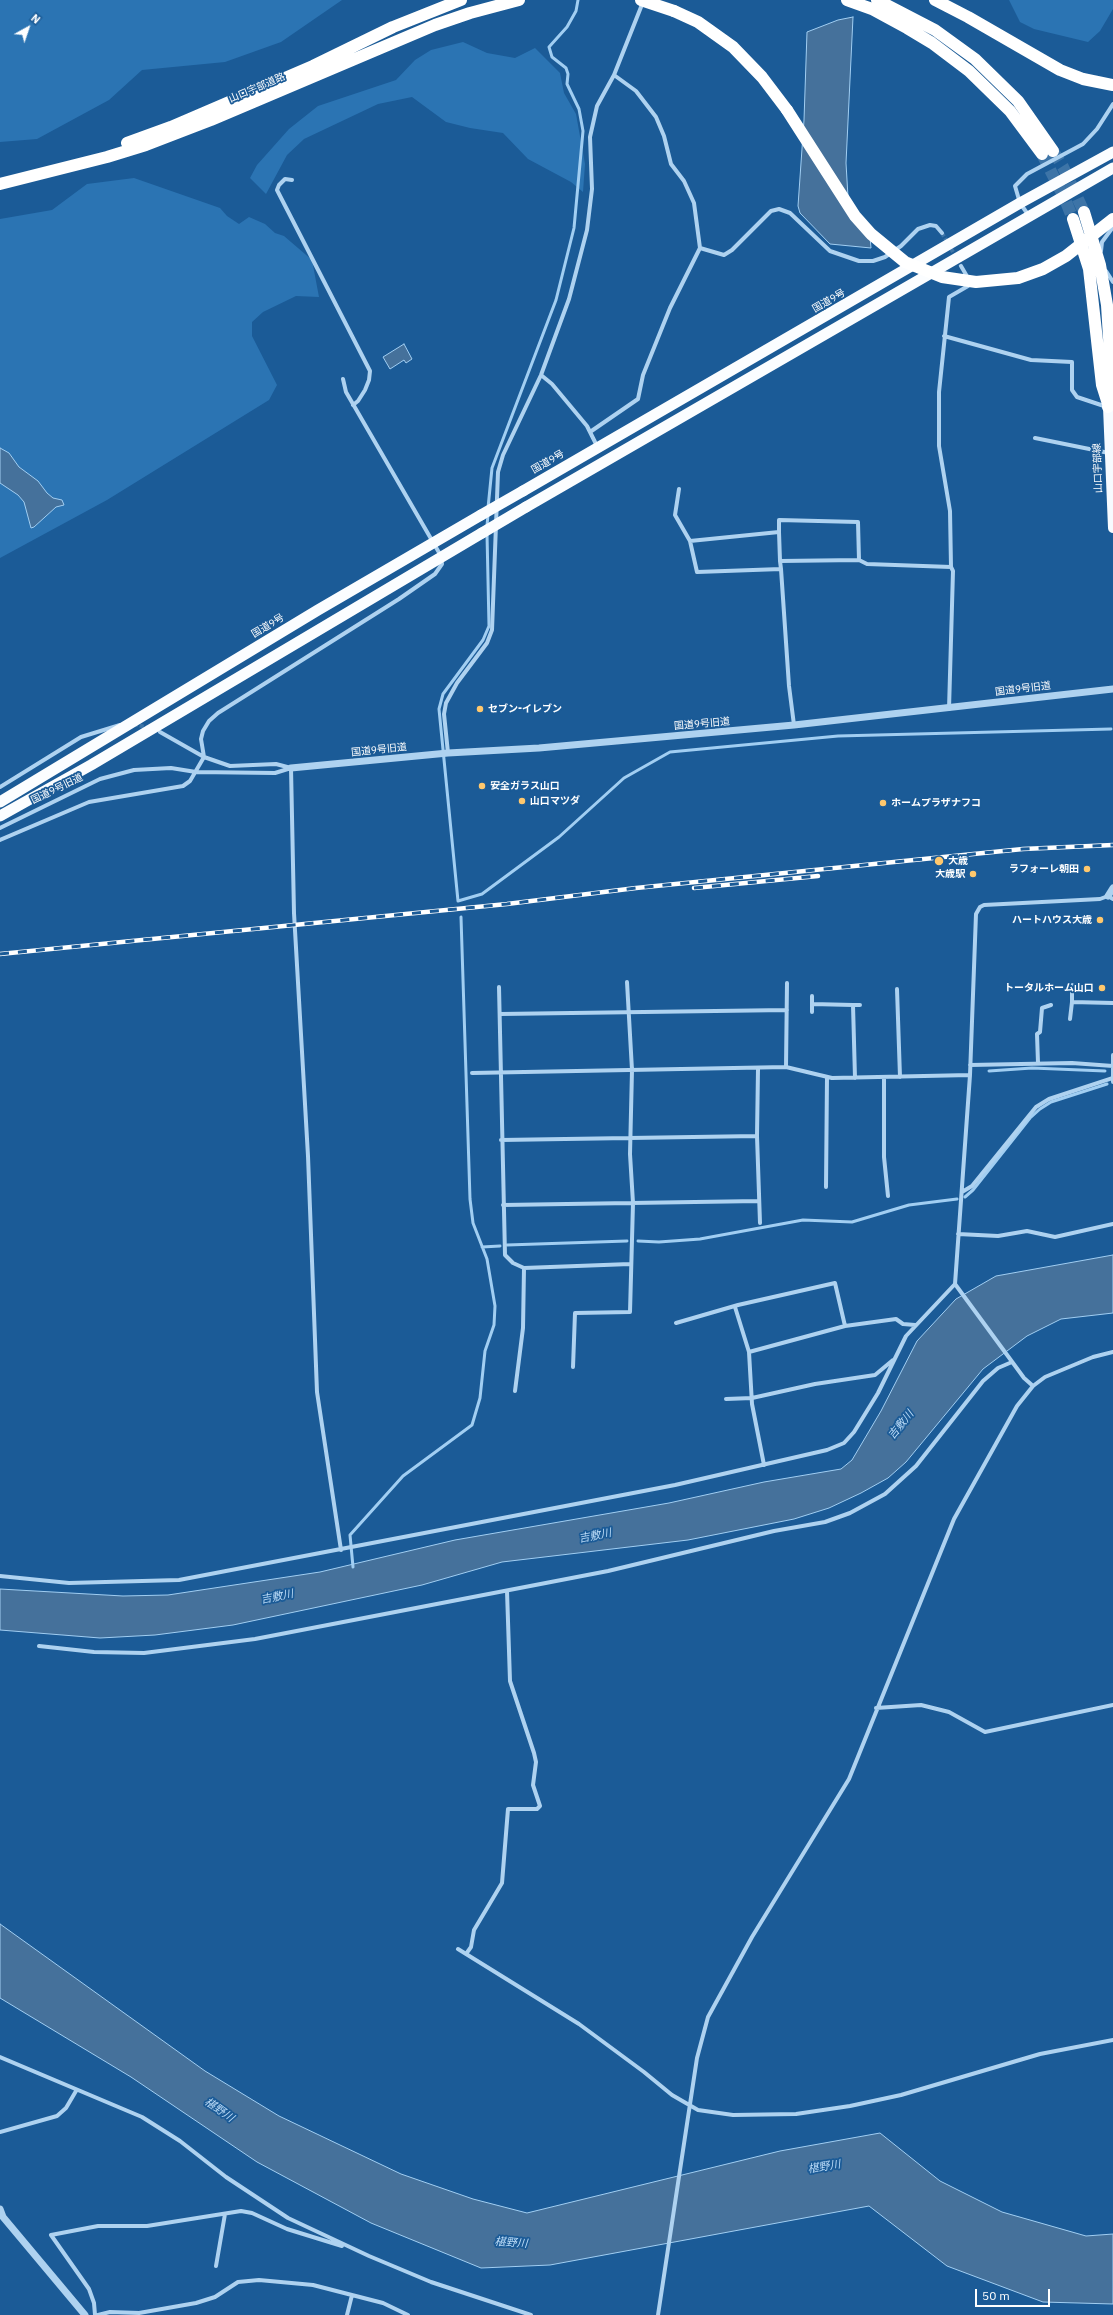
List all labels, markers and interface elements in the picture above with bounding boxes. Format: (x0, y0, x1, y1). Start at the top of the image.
north arrow (8, 8, 48, 48)
text: N (28, 11, 43, 27)
street label: 山口宇部道路 (227, 71, 287, 105)
street label: 国道9号 (810, 287, 848, 315)
street label: 山口宇部線 (1091, 443, 1105, 493)
street label: 国道9号 (529, 448, 567, 476)
street label: 国道9号 (249, 612, 287, 640)
street label: 国道9号旧道 (994, 680, 1052, 698)
place label: セブン-イレブン (488, 703, 562, 715)
marker: セブン-イレブン (475, 704, 485, 714)
street label: 国道9号旧道 (674, 716, 730, 732)
street label: 国道9号旧道 (351, 741, 407, 759)
street label: 国道9号旧道 (29, 771, 85, 807)
place label: 安全ガラス山口 (490, 780, 560, 792)
marker: 安全ガラス山口 (477, 781, 487, 791)
place label: 山口マツダ (530, 795, 580, 807)
marker: 山口マツダ (517, 796, 527, 806)
place label: ホームプラザナフコ (891, 797, 981, 809)
marker: ホームプラザナフコ (878, 798, 888, 808)
marker: 大歳 (933, 855, 945, 867)
place label: 大歳 (948, 855, 968, 867)
place label: ラフォーレ朝田 (1009, 863, 1079, 875)
marker: ラフォーレ朝田 (1082, 864, 1092, 874)
place label: 大歳駅 (935, 868, 965, 880)
marker: 大歳駅 (968, 869, 978, 879)
place label: ハートハウス大歳 (1012, 914, 1092, 926)
marker: ハートハウス大歳 (1095, 915, 1105, 925)
place label: トータルホーム山口 (1004, 982, 1094, 994)
marker: トータルホーム山口 (1097, 983, 1107, 993)
water label: 吉敷川 (885, 1408, 917, 1442)
water label: 吉敷川 (578, 1526, 612, 1546)
water label: 吉敷川 (260, 1587, 294, 1607)
water label: 椹野川 (202, 2095, 236, 2125)
water label: 椹野川 (807, 2158, 841, 2176)
water label: 椹野川 (494, 2235, 528, 2251)
scale bar (977, 2281, 1052, 2307)
text: 50 m (982, 2288, 1010, 2303)

